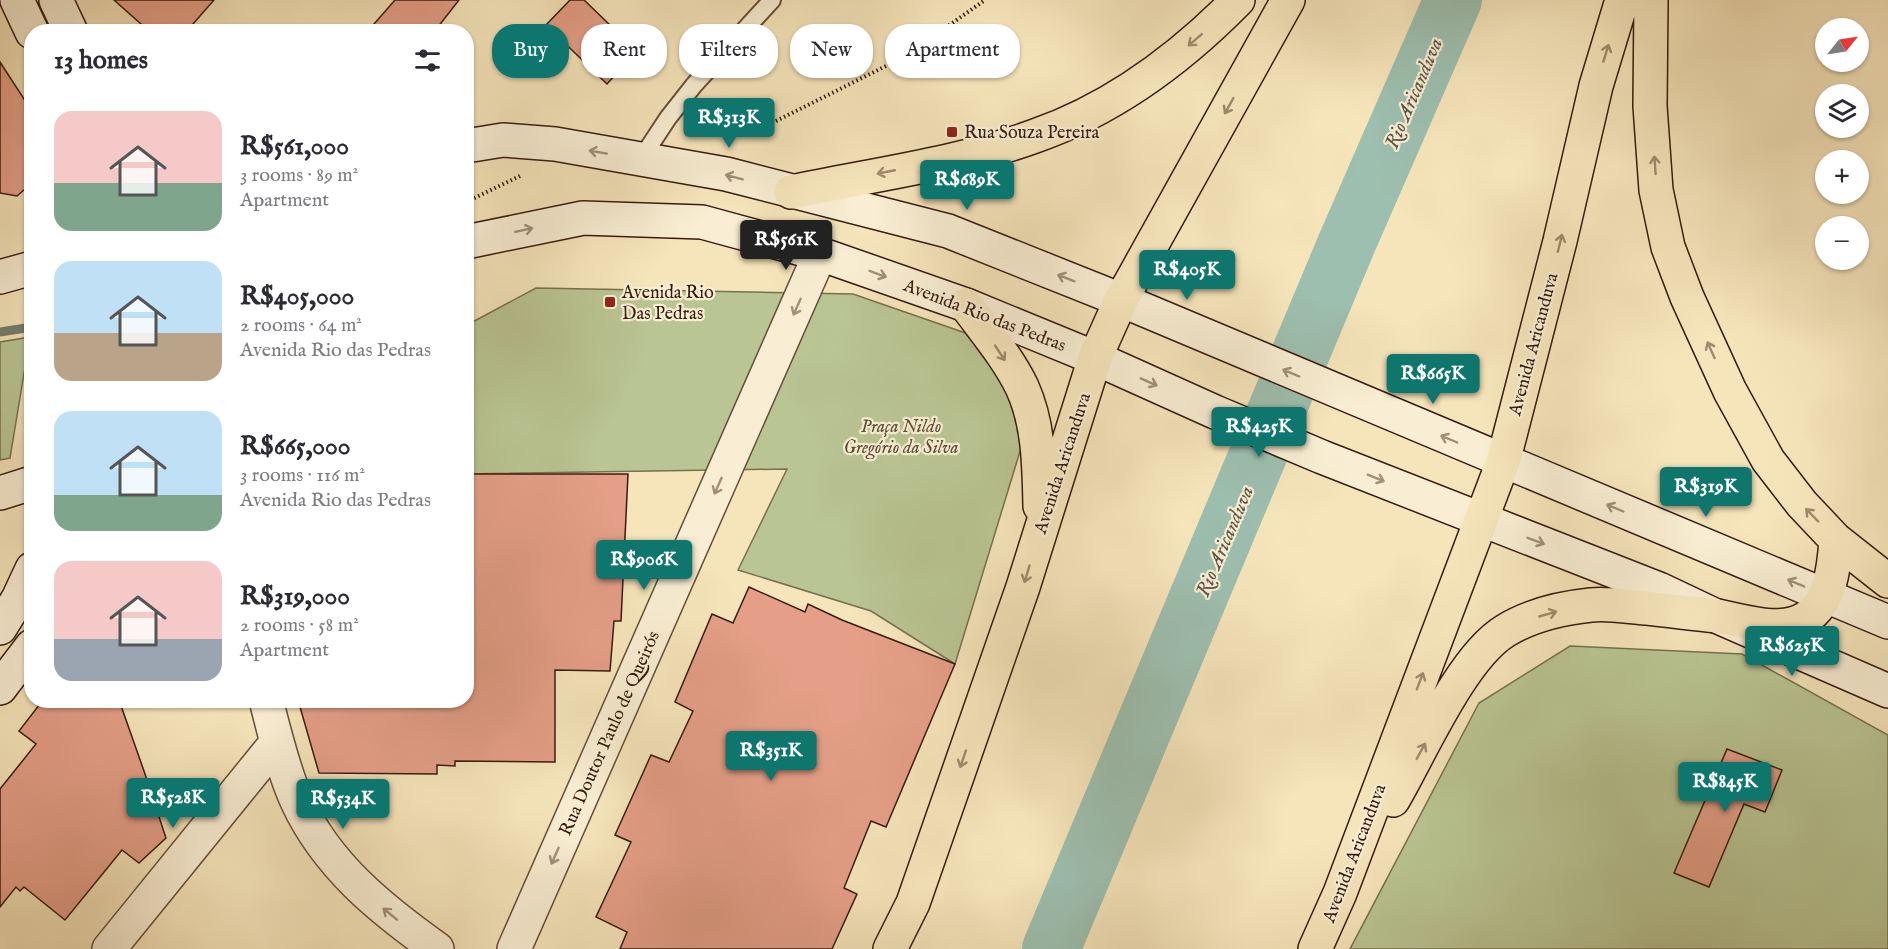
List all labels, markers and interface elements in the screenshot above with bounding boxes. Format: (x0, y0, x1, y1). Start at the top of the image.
north arrow (1815, 18, 1869, 72)
map controls (1815, 18, 1869, 270)
chip: Buy (492, 24, 569, 78)
chip: Rent (581, 24, 667, 78)
chip: Filters (679, 24, 778, 78)
chip: New (790, 24, 873, 78)
chip: Apartment (885, 24, 1020, 78)
one-way arrow (1188, 33, 1203, 47)
water label: Rio Aricanduva (1380, 34, 1449, 153)
text: 13 homes (54, 44, 148, 77)
icon: filters (411, 44, 444, 77)
one-way arrow (1601, 44, 1612, 63)
button: layers (1815, 84, 1869, 138)
one-way arrow (1223, 97, 1235, 114)
pin: R$313K (680, 98, 778, 149)
text: R$313K (697, 105, 761, 130)
place label: Rua Souza Pereira (964, 122, 1100, 145)
marker: Rua Souza Pereira (945, 125, 959, 139)
text: R$561,000 (240, 130, 349, 163)
icon: home (102, 135, 174, 207)
one-way arrow (589, 146, 609, 157)
button: + (1815, 150, 1869, 204)
one-way arrow (1649, 155, 1660, 175)
pin: R$689K (918, 160, 1016, 211)
text: 3 rooms · 89 m² (240, 163, 358, 188)
one-way arrow (876, 167, 896, 178)
text: R$689K (934, 167, 1000, 192)
one-way arrow (725, 170, 744, 182)
text: Apartment (240, 188, 329, 213)
button: − (1815, 216, 1869, 270)
pin: R$561K (737, 220, 835, 271)
one-way arrow (514, 224, 533, 235)
text: R$561K (754, 227, 818, 252)
one-way arrow (1554, 234, 1566, 253)
pin: R$405K (1138, 250, 1236, 301)
text: R$405K (1153, 257, 1221, 282)
one-way arrow (868, 269, 887, 280)
street label: Avenida Aricanduva (1504, 270, 1565, 419)
one-way arrow (1058, 272, 1076, 283)
street label: Avenida Rio das Pedras (899, 275, 1069, 358)
text: R$405,000 (240, 280, 354, 313)
place label: Avenida Rio Das Pedras (621, 282, 714, 326)
icon: home (102, 285, 174, 357)
marker: Avenida Rio Das Pedras (603, 295, 617, 309)
one-way arrow (790, 298, 802, 316)
text: 2 rooms · 64 m² (240, 313, 362, 338)
text: Avenida Rio das Pedras (240, 338, 431, 363)
one-way arrow (1705, 341, 1717, 359)
one-way arrow (994, 344, 1006, 361)
pin: R$665K (1384, 354, 1482, 405)
text: R$665K (1401, 361, 1465, 386)
one-way arrow (1282, 367, 1300, 378)
one-way arrow (1139, 377, 1157, 389)
street label: Avenida Aricanduva (1029, 390, 1097, 538)
pin: R$425K (1210, 407, 1308, 458)
text: R$425K (1225, 414, 1293, 439)
park label: Praça Nildo Gregório da Silva (844, 416, 958, 460)
text: R$665,000 (240, 430, 351, 463)
one-way arrow (1440, 433, 1458, 444)
icon: home (102, 435, 174, 507)
text: 3 rooms · 116 m² (240, 463, 365, 488)
pin: R$319K (1657, 467, 1755, 518)
one-way arrow (1366, 473, 1385, 484)
text: R$319K (1674, 474, 1738, 499)
one-way arrow (712, 476, 723, 494)
water label: Rio Aricanduva (1191, 482, 1260, 601)
text: Avenida Rio das Pedras (240, 488, 431, 513)
one-way arrow (1607, 502, 1625, 513)
one-way arrow (1805, 508, 1820, 523)
one-way arrow (1526, 536, 1545, 547)
pin: R$906K (595, 540, 693, 591)
text: R$906K (610, 547, 678, 572)
one-way arrow (1021, 565, 1032, 584)
one-way arrow (1787, 577, 1805, 588)
text: R$319,000 (240, 580, 350, 613)
icon: home (102, 585, 174, 657)
one-way arrow (1538, 608, 1557, 619)
text: 2 rooms · 58 m² (240, 613, 359, 638)
pin: R$625K (1743, 626, 1841, 677)
street label: Rua Doutor Paulo de Queirós (555, 628, 666, 840)
text: R$625K (1759, 633, 1825, 658)
text: Apartment (240, 638, 329, 663)
one-way arrow (1416, 672, 1427, 691)
pin: R$351K (722, 731, 820, 782)
text: R$351K (740, 738, 802, 763)
one-way arrow (1415, 742, 1427, 759)
one-way arrow (957, 749, 968, 768)
pin: R$845K (1676, 762, 1774, 813)
text: R$845K (1692, 769, 1758, 794)
pin: R$528K (124, 778, 222, 829)
pin: R$534K (294, 779, 392, 830)
street label: Avenida Aricanduva (1318, 781, 1393, 927)
text: R$528K (140, 785, 206, 810)
text: R$534K (310, 786, 376, 811)
one-way arrow (549, 847, 560, 865)
one-way arrow (382, 908, 398, 921)

